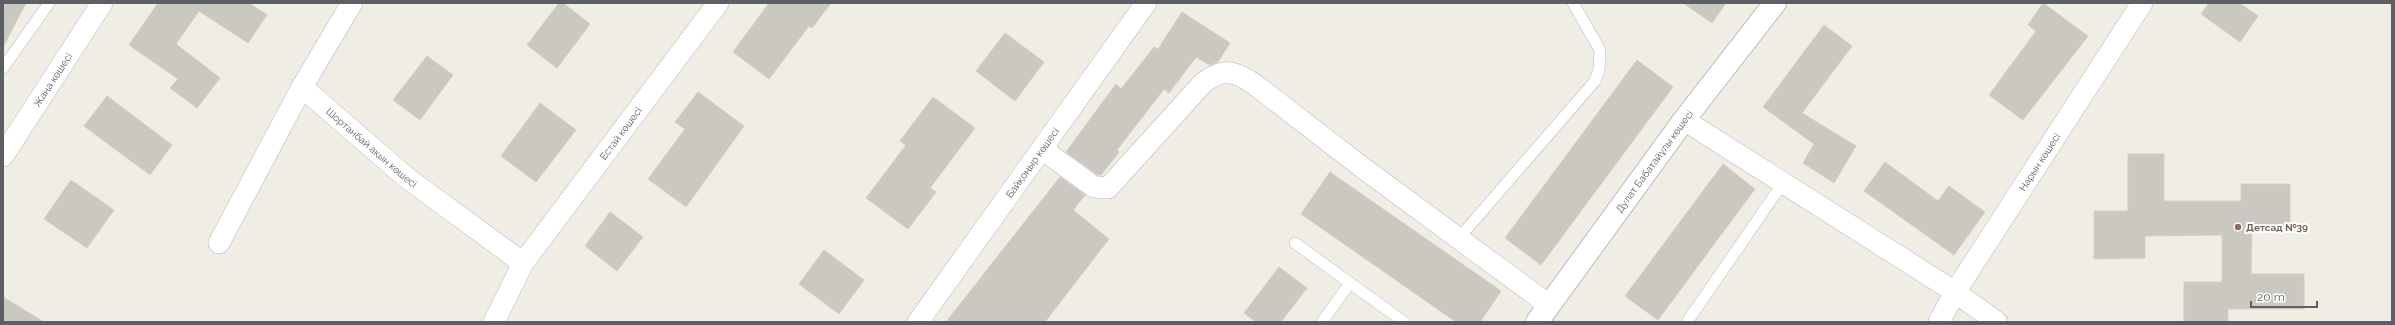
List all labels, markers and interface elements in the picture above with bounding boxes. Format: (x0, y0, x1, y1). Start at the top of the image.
street label: Жаңа көшесі (31, 51, 74, 109)
street label: Шортанбай ақын көшесі (324, 105, 419, 189)
street label: Естай көшесі (597, 105, 644, 162)
street label: Дулат Бабатайұлы көшесі (1613, 108, 1695, 214)
street label: Байқоңыр көшесі (1003, 125, 1061, 200)
street label: Нарын көшесі (2016, 131, 2062, 193)
marker: Детсад №39 (2233, 222, 2243, 232)
place label: Детсад №39 (2246, 222, 2308, 233)
scale bar (2251, 283, 2317, 309)
text: 20 m (2257, 290, 2285, 304)

